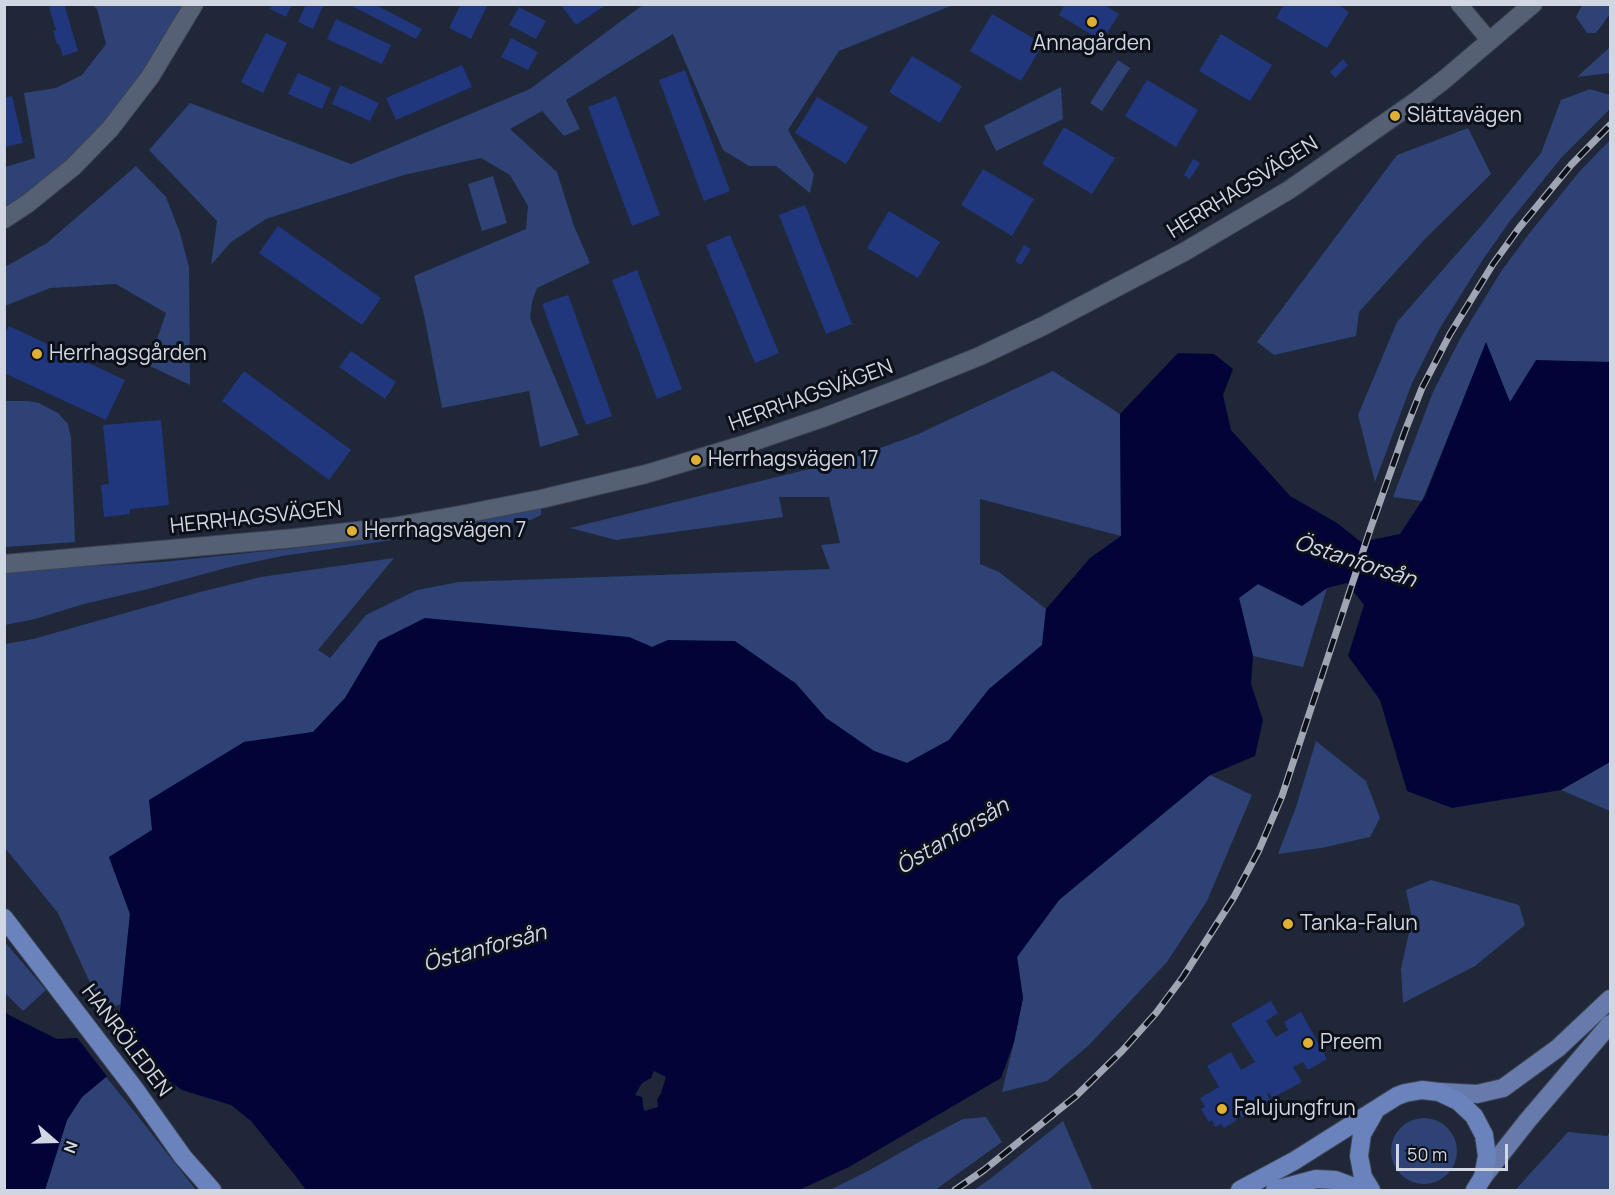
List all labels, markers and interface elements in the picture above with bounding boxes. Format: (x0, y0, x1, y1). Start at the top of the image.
marker: Annagården (1085, 15, 1099, 29)
place label: Annagården (1033, 31, 1151, 57)
place label: Slättavägen (1407, 103, 1522, 129)
marker: Slättavägen (1388, 109, 1402, 123)
street label: HERRHAGSVÄGEN (1163, 132, 1323, 244)
place label: Herrhagsgården (49, 341, 207, 367)
marker: Herrhagsgården (30, 347, 44, 361)
street label: HERRHAGSVÄGEN (726, 355, 896, 437)
place label: Herrhagsvägen 17 (708, 447, 878, 473)
marker: Herrhagsvägen 17 (689, 453, 703, 467)
street label: HERRHAGSVÄGEN (169, 496, 343, 540)
place label: Herrhagsvägen 7 (364, 518, 526, 544)
marker: Herrhagsvägen 7 (345, 524, 359, 538)
water label: Östanforsån (1291, 530, 1419, 594)
water label: Östanforsån (892, 793, 1014, 881)
place label: Tanka-Falun (1300, 911, 1418, 937)
marker: Tanka-Falun (1281, 917, 1295, 931)
water label: Östanforsån (421, 920, 549, 978)
street label: HANRÖLEDEN (76, 980, 176, 1102)
place label: Preem (1320, 1030, 1382, 1056)
marker: Preem (1301, 1036, 1315, 1050)
place label: Falujungfrun (1234, 1096, 1356, 1122)
marker: Falujungfrun (1215, 1102, 1229, 1116)
north arrow (24, 1111, 84, 1171)
scale bar (1399, 1132, 1512, 1170)
text: N (59, 1138, 83, 1156)
text: 50 m (1407, 1142, 1447, 1166)

